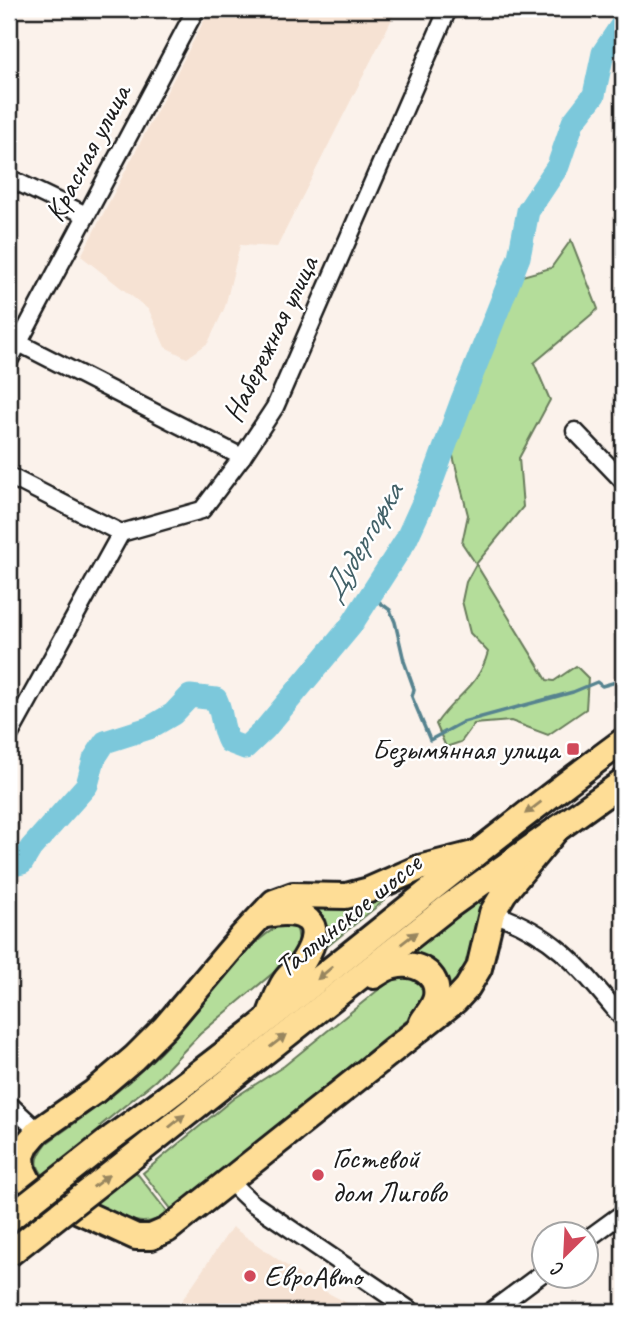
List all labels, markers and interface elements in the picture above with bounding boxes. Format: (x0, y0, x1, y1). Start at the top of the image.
street label: Красная улица (35, 76, 140, 228)
street label: Набережная улица (213, 248, 327, 428)
water label: Дудергофка (311, 473, 414, 609)
place label: Безымянная улица (372, 730, 562, 768)
marker: Безымянная улица (565, 741, 581, 757)
one-way arrow (525, 801, 543, 816)
street label: Таллинское шоссе (267, 843, 431, 986)
one-way arrow (399, 930, 417, 945)
one-way arrow (316, 965, 333, 980)
one-way arrow (269, 1034, 287, 1048)
one-way arrow (168, 1114, 186, 1128)
place label: Гостевой дом Лигово (332, 1139, 448, 1211)
marker: Гостевой дом Лигово (310, 1167, 326, 1183)
one-way arrow (92, 1175, 110, 1189)
north arrow (530, 1220, 600, 1290)
text: С (547, 1256, 568, 1282)
place label: ЕвроАвто (264, 1257, 365, 1295)
marker: ЕвроАвто (242, 1268, 258, 1284)

